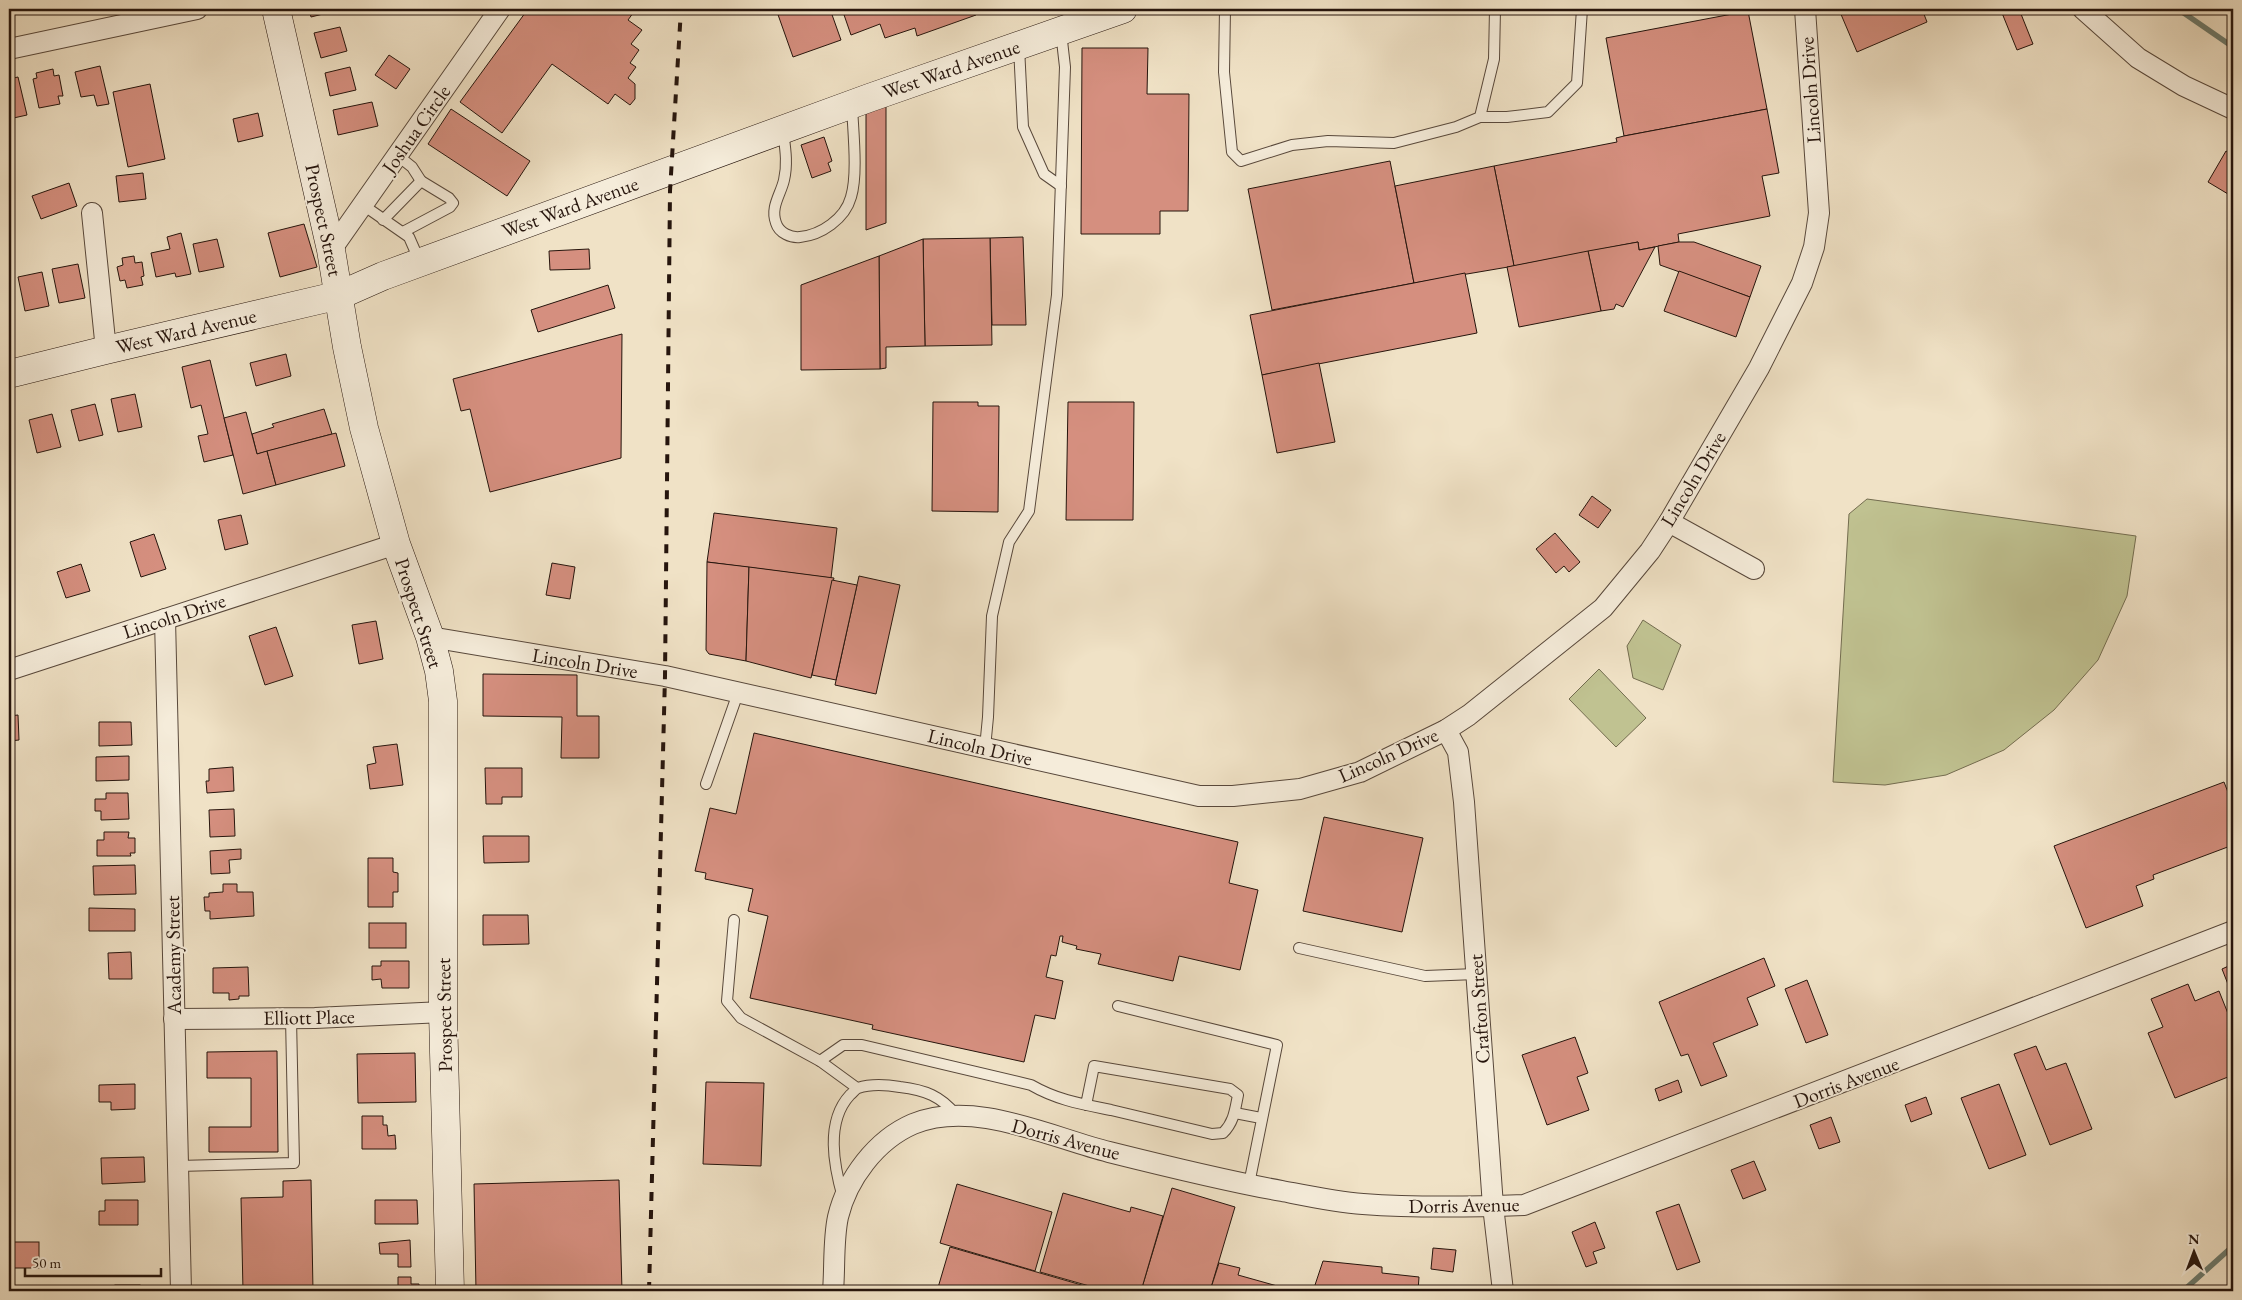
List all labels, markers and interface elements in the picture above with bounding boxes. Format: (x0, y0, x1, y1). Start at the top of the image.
street label: West Ward Avenue (879, 33, 1023, 105)
street label: Lincoln Drive (1793, 36, 1827, 144)
street label: Joshua Circle (375, 79, 456, 180)
street label: Prospect Street (299, 161, 349, 279)
street label: West Ward Avenue (498, 170, 642, 244)
street label: West Ward Avenue (113, 302, 259, 360)
street label: Lincoln Drive (1654, 426, 1732, 531)
street label: Prospect Street (389, 555, 449, 672)
street label: Lincoln Drive (119, 587, 229, 645)
street label: Lincoln Drive (530, 642, 640, 684)
street label: Lincoln Drive (1334, 721, 1442, 789)
street label: Lincoln Drive (925, 722, 1035, 772)
street label: Academy Street (159, 895, 187, 1016)
street label: Crafton Street (1462, 953, 1496, 1065)
street label: Prospect Street (430, 957, 458, 1072)
street label: Elliott Place (263, 1003, 355, 1031)
street label: Dorris Avenue (1789, 1050, 1903, 1114)
street label: Dorris Avenue (1009, 1112, 1123, 1166)
street label: Dorris Avenue (1408, 1191, 1520, 1219)
north arrow (2170, 1228, 2220, 1278)
text: N (2188, 1230, 2200, 1248)
scale bar (25, 1245, 161, 1277)
text: 50 m (32, 1253, 61, 1272)

